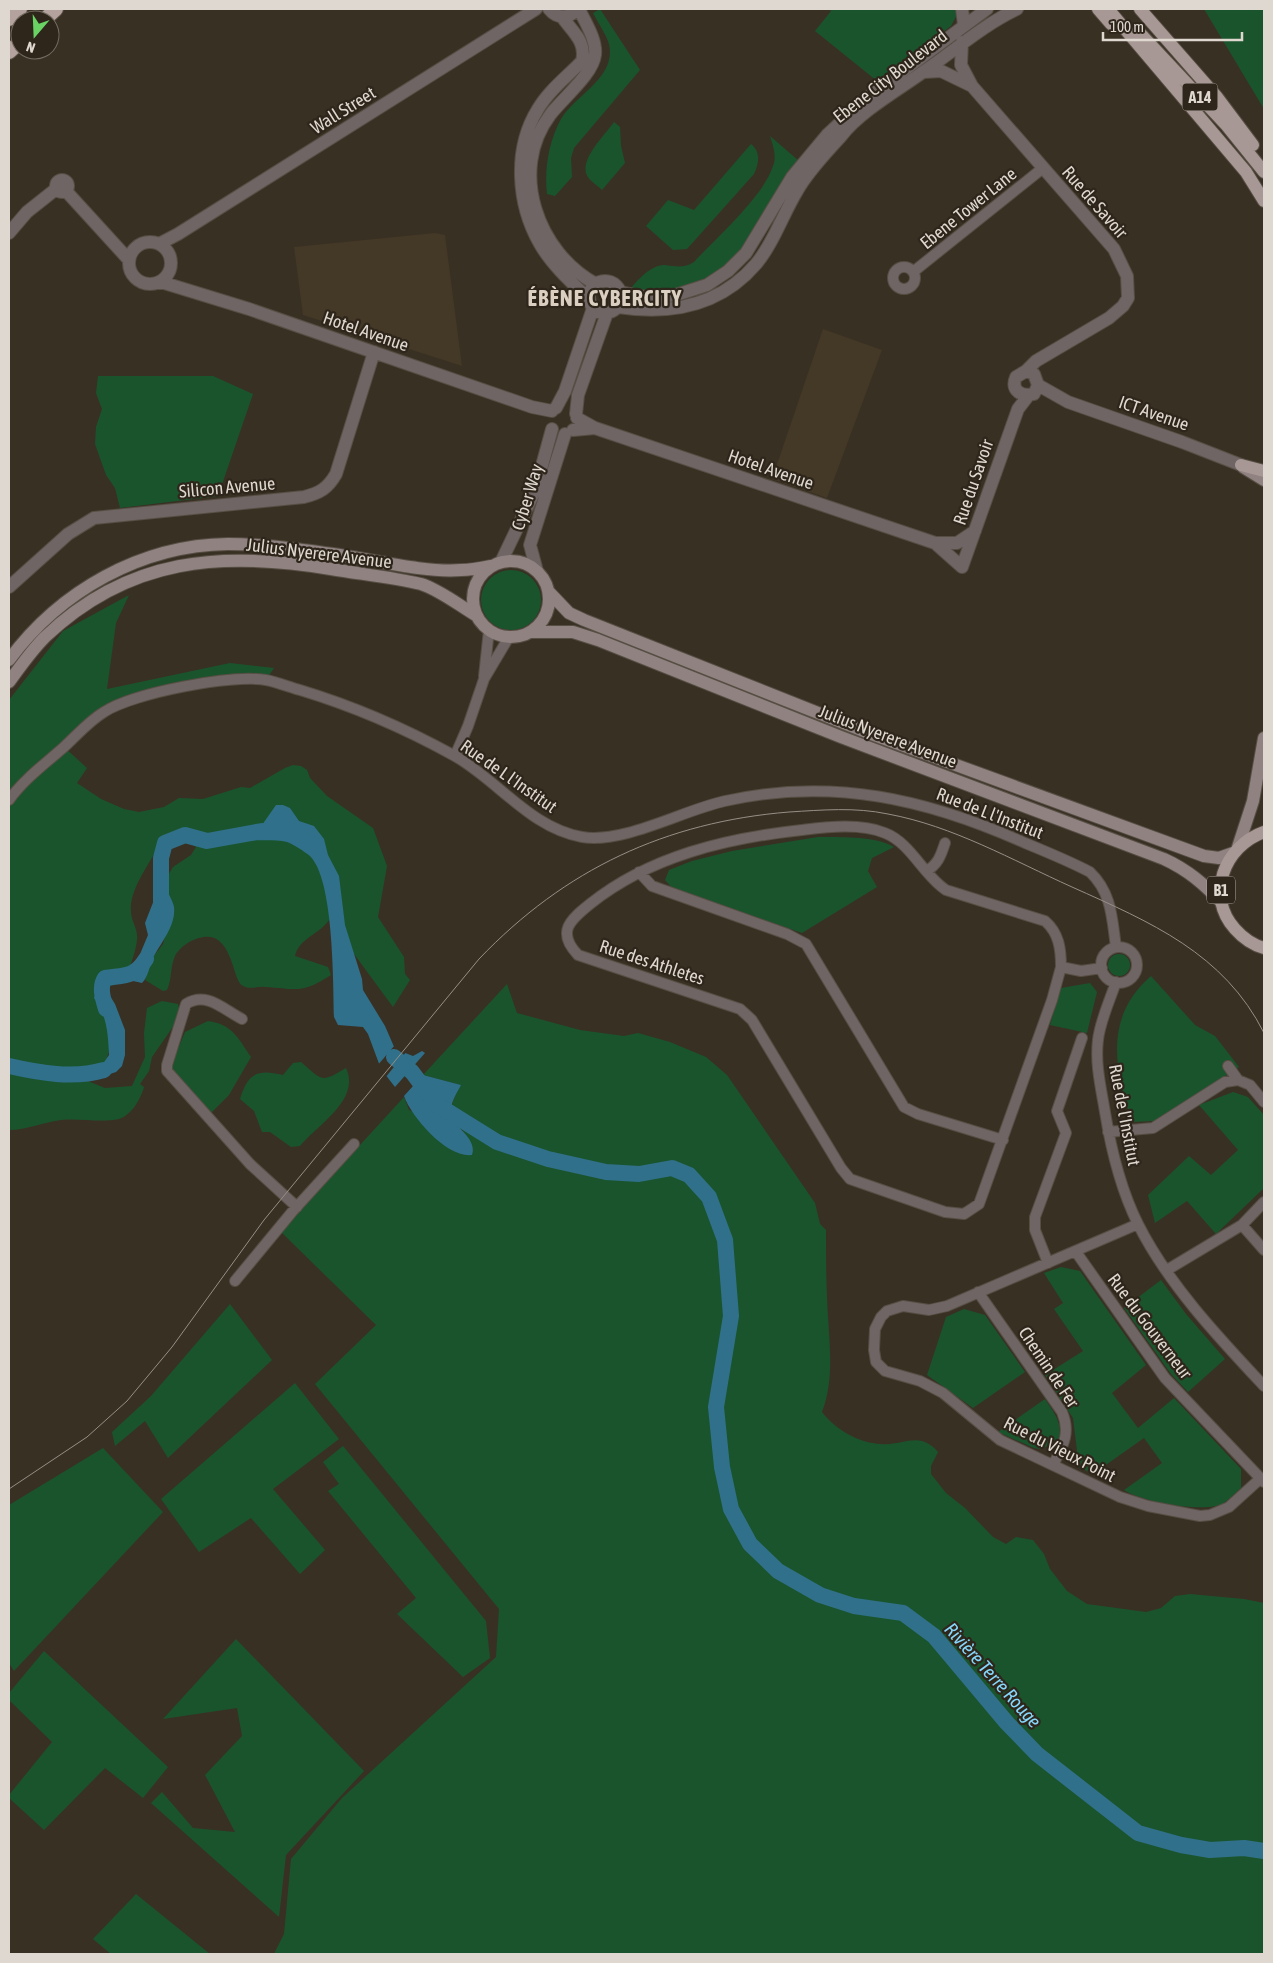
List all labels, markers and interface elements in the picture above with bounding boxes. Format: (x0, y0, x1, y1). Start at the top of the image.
north arrow (10, 10, 60, 60)
scale bar (1103, 10, 1242, 42)
text: 100 m (1110, 18, 1144, 35)
street label: Ebene City Boulevard (829, 25, 951, 127)
text: N (24, 38, 37, 56)
street label: Wall Street (307, 82, 379, 138)
road number: A14 (1182, 84, 1218, 110)
street label: Rue de Savoir (1058, 162, 1132, 243)
street label: Ebene Tower Lane (916, 163, 1020, 253)
district label: ÉBÈNE CYBERCITY (528, 285, 682, 311)
street label: Hotel Avenue (320, 307, 412, 355)
street label: ICT Avenue (1116, 391, 1192, 435)
street label: Rue du Savoir (949, 436, 998, 528)
street label: Hotel Avenue (725, 445, 817, 493)
street label: Cyber Way (507, 461, 547, 533)
street label: Silicon Avenue (178, 472, 276, 502)
street label: Julius Nyerere Avenue (245, 534, 393, 572)
street label: Julius Nyerere Avenue (816, 700, 960, 772)
street label: Rue de L l'Institut (457, 735, 561, 817)
street label: Rue de L l'Institut (934, 783, 1046, 843)
road number: B1 (1207, 876, 1235, 904)
street label: Rue des Athletes (597, 935, 707, 989)
street label: Rue de l'Institut (1105, 1062, 1145, 1168)
street label: Rue du Gouverneur (1104, 1269, 1197, 1383)
street label: Chemin de Fer (1014, 1323, 1084, 1412)
street label: Rue du Vieux Point (1001, 1412, 1119, 1486)
water label: Rivière Terre Rouge (940, 1618, 1046, 1732)

